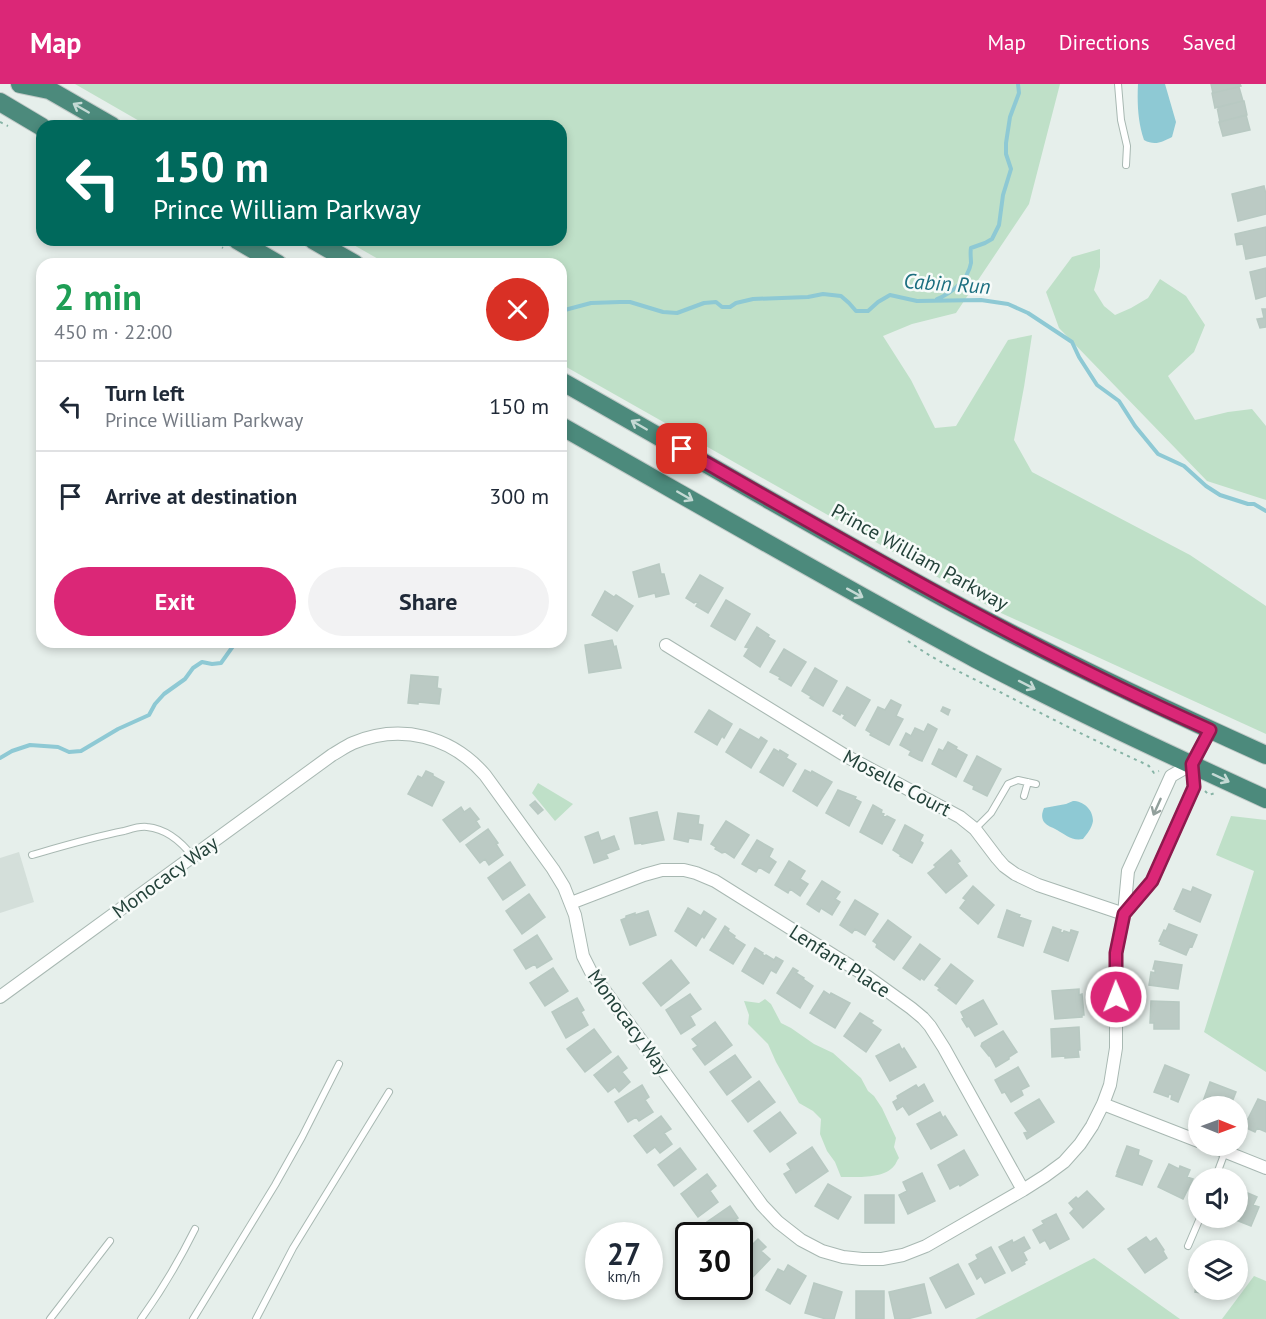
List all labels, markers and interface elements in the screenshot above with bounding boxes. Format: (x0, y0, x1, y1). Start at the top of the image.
text: Map (30, 24, 81, 61)
text: Map (987, 29, 1026, 56)
text: Directions (1059, 29, 1150, 56)
text: Saved (1183, 29, 1236, 56)
one-way arrow (73, 102, 90, 114)
text: 150 m (153, 139, 269, 194)
icon: left (54, 144, 132, 222)
text: Prince William Parkway (153, 192, 421, 226)
water label: Cabin Run (903, 267, 991, 300)
text: 2 min (54, 273, 142, 320)
button: close (486, 278, 549, 341)
text: 450 m · 22:00 (54, 319, 172, 345)
text: Turn left (105, 379, 185, 407)
icon: left (54, 390, 87, 423)
text: 150 m (489, 392, 549, 420)
text: Prince William Parkway (105, 407, 303, 433)
one-way arrow (630, 418, 647, 430)
pin (656, 423, 707, 474)
icon: arrive (665, 432, 698, 465)
icon: arrive (54, 480, 87, 513)
text: Arrive at destination (105, 482, 297, 510)
text: 300 m (489, 482, 549, 510)
one-way arrow (676, 491, 693, 503)
street label: Prince William Parkway (827, 498, 1014, 617)
button: Exit (54, 567, 296, 636)
button: Share (308, 567, 549, 636)
one-way arrow (845, 588, 863, 599)
one-way arrow (1017, 679, 1035, 691)
street label: Moselle Court (838, 744, 956, 822)
one-way arrow (1212, 773, 1230, 784)
one-way arrow (1151, 797, 1162, 816)
street label: Monocacy Way (107, 830, 224, 924)
street label: Lenfant Place (785, 919, 895, 1003)
street label: Monocacy Way (582, 964, 676, 1081)
position arrow (1084, 965, 1148, 1029)
north arrow (1188, 1096, 1248, 1156)
map controls (1188, 1096, 1248, 1300)
button: sound (1188, 1168, 1248, 1228)
speed limit sign: 30 (675, 1222, 753, 1300)
text: 27 (607, 1234, 641, 1273)
button: layers (1188, 1240, 1248, 1300)
text: km/h (608, 1267, 640, 1286)

